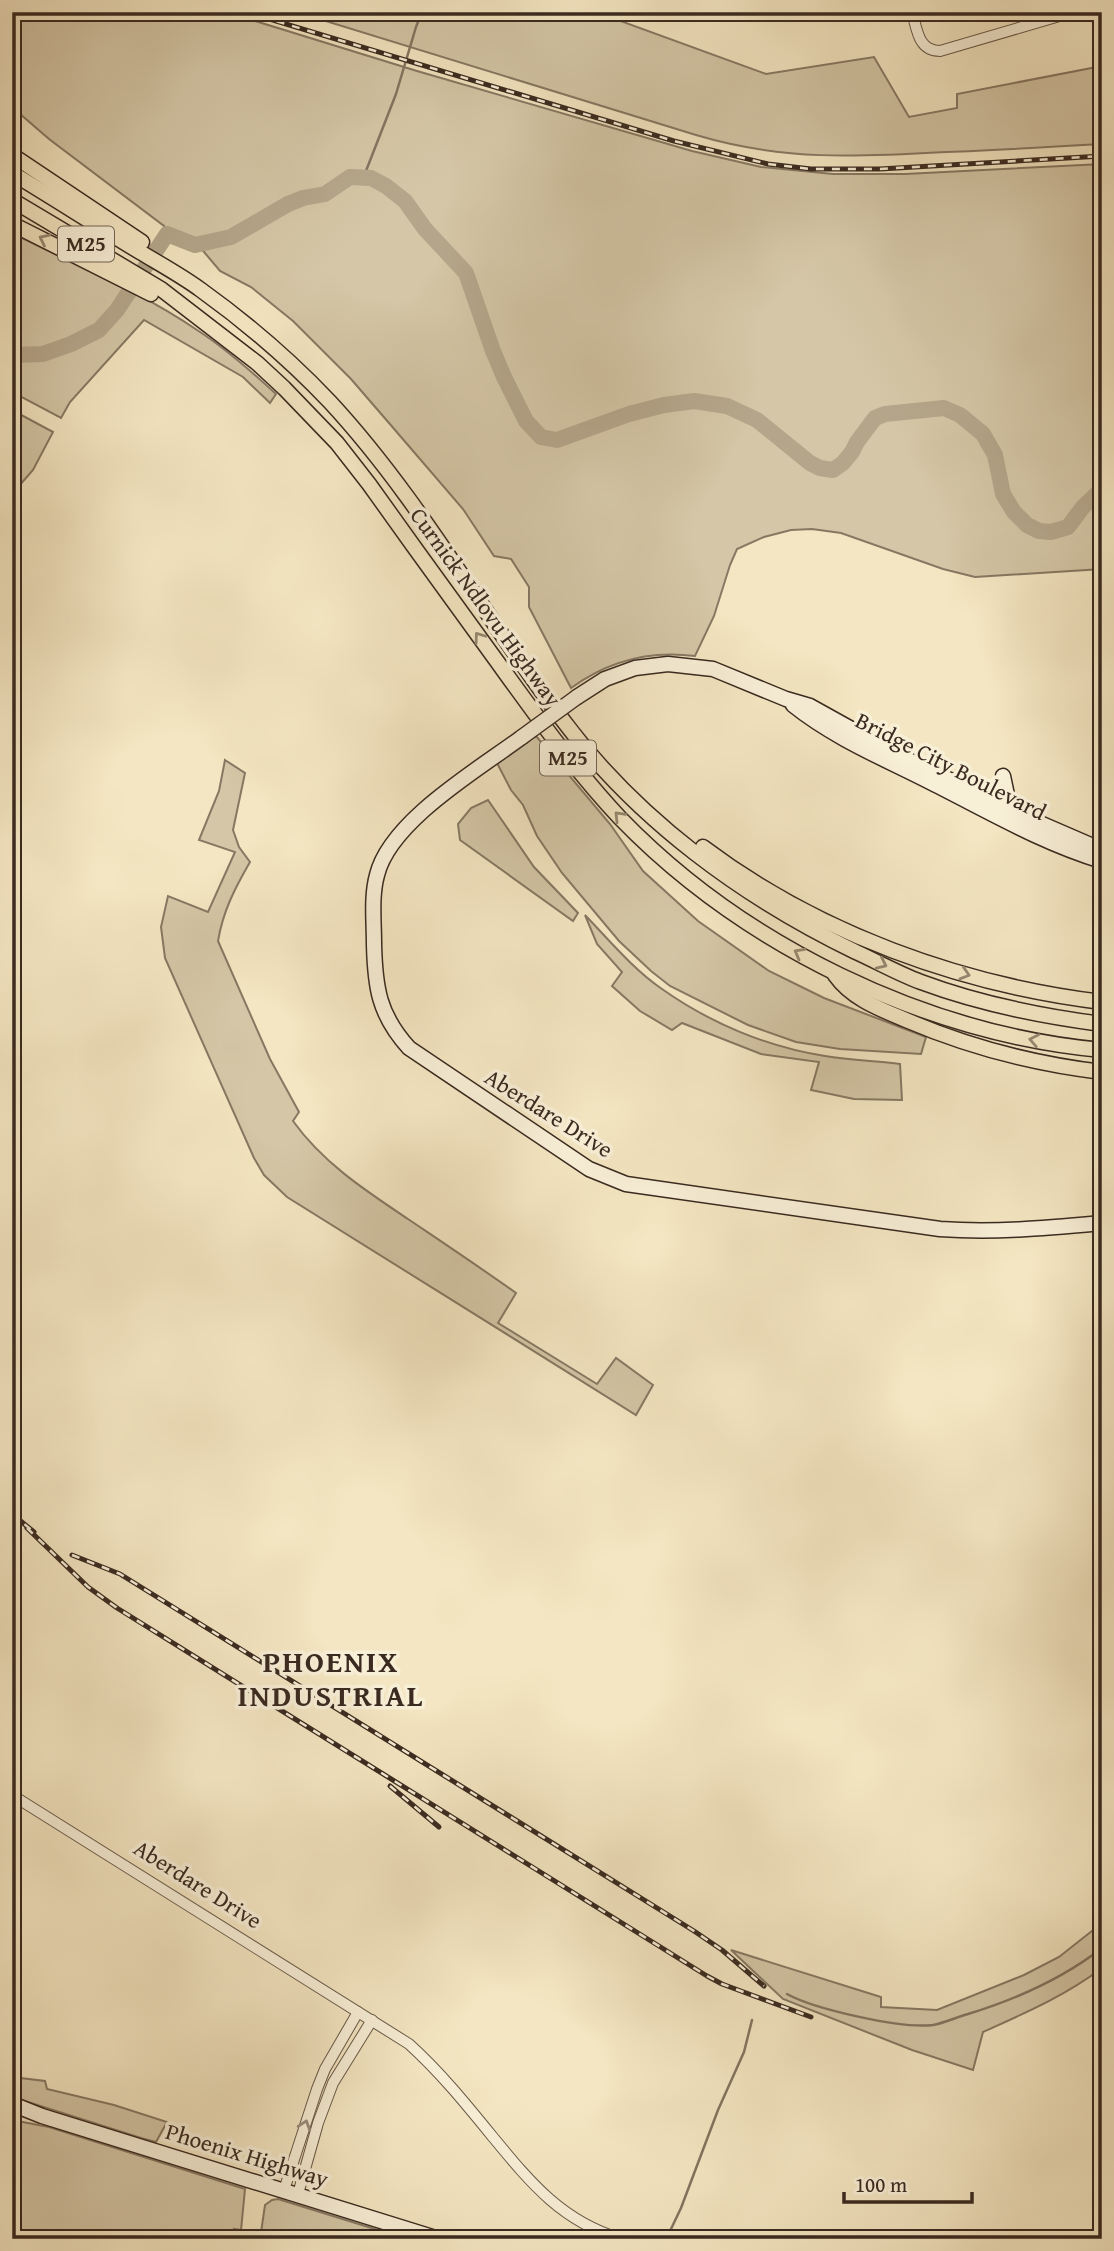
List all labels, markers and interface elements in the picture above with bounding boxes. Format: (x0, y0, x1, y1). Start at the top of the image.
road number: M25 (58, 226, 114, 262)
one-way arrow (39, 234, 51, 248)
street label: Curnick Ndlovu Highway (403, 500, 570, 713)
one-way arrow (475, 632, 487, 645)
street label: Bridge City Boulevard (850, 703, 1053, 828)
road number: M25 (540, 740, 596, 776)
one-way arrow (614, 811, 627, 824)
one-way arrow (794, 948, 807, 961)
one-way arrow (875, 956, 887, 970)
one-way arrow (959, 966, 971, 981)
one-way arrow (1028, 1034, 1040, 1049)
street label: Aberdare Drive (479, 1060, 620, 1165)
district label: PHOENIX INDUSTRIAL (238, 1639, 424, 1717)
street label: Aberdare Drive (128, 1831, 269, 1936)
street label: Phoenix Highway (162, 2114, 333, 2195)
one-way arrow (297, 2120, 311, 2132)
scale bar (844, 2160, 972, 2204)
text: 100 m (855, 2169, 907, 2200)

